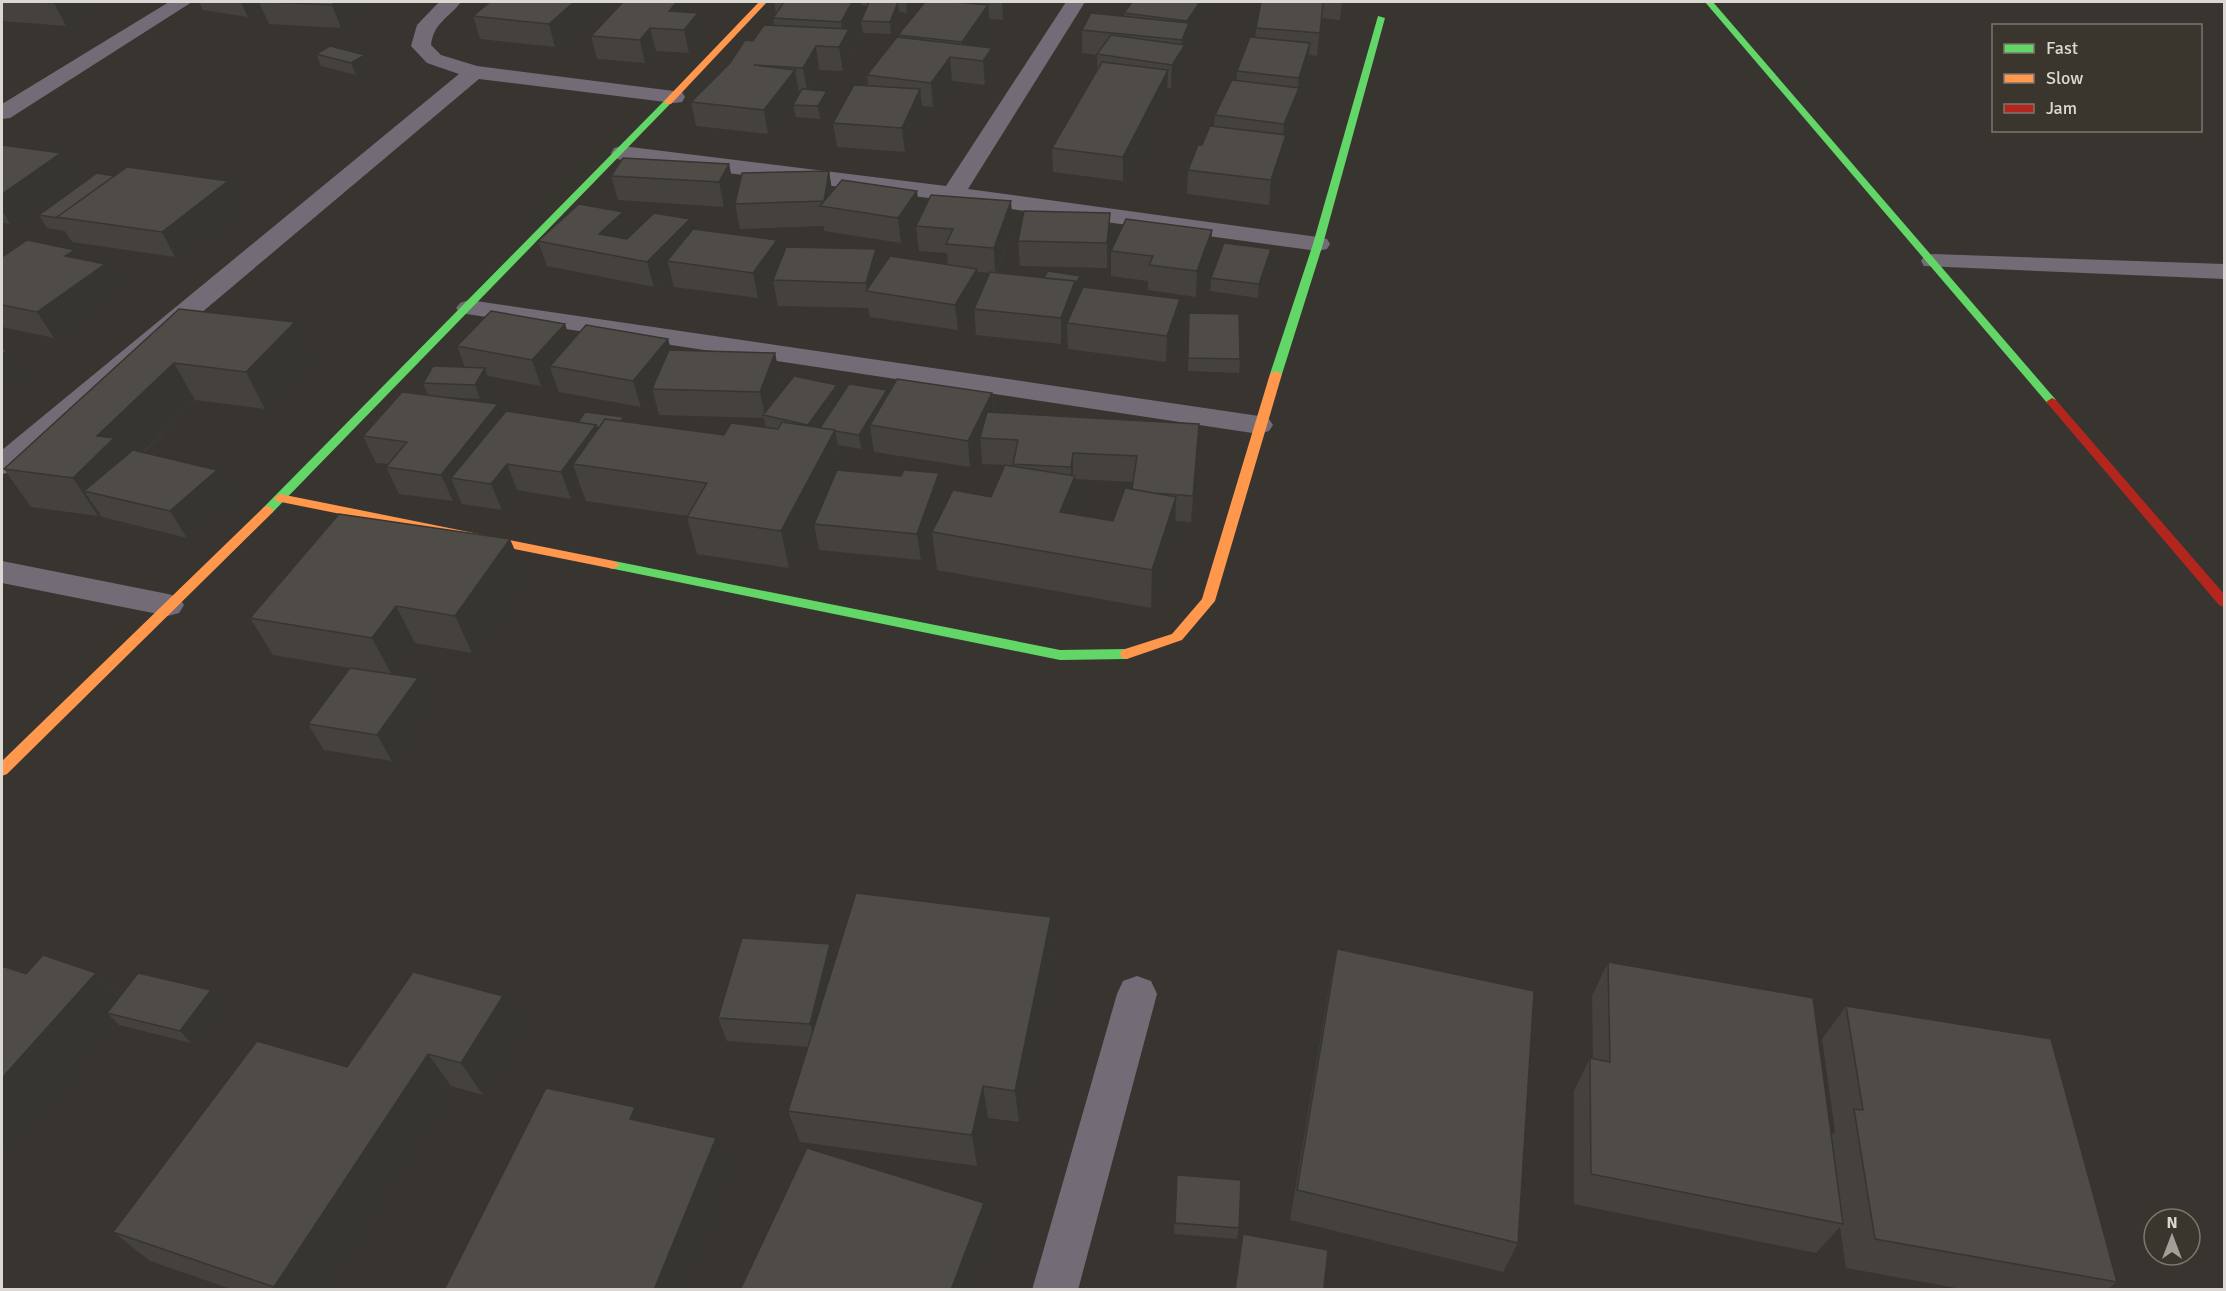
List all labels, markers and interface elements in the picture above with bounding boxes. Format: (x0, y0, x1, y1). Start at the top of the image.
legend (1992, 24, 2202, 132)
text: Fast (2046, 37, 2078, 59)
text: Slow (2046, 67, 2083, 89)
text: Jam (2046, 97, 2077, 119)
north arrow (2142, 1207, 2202, 1267)
text: N (2166, 1213, 2178, 1233)

